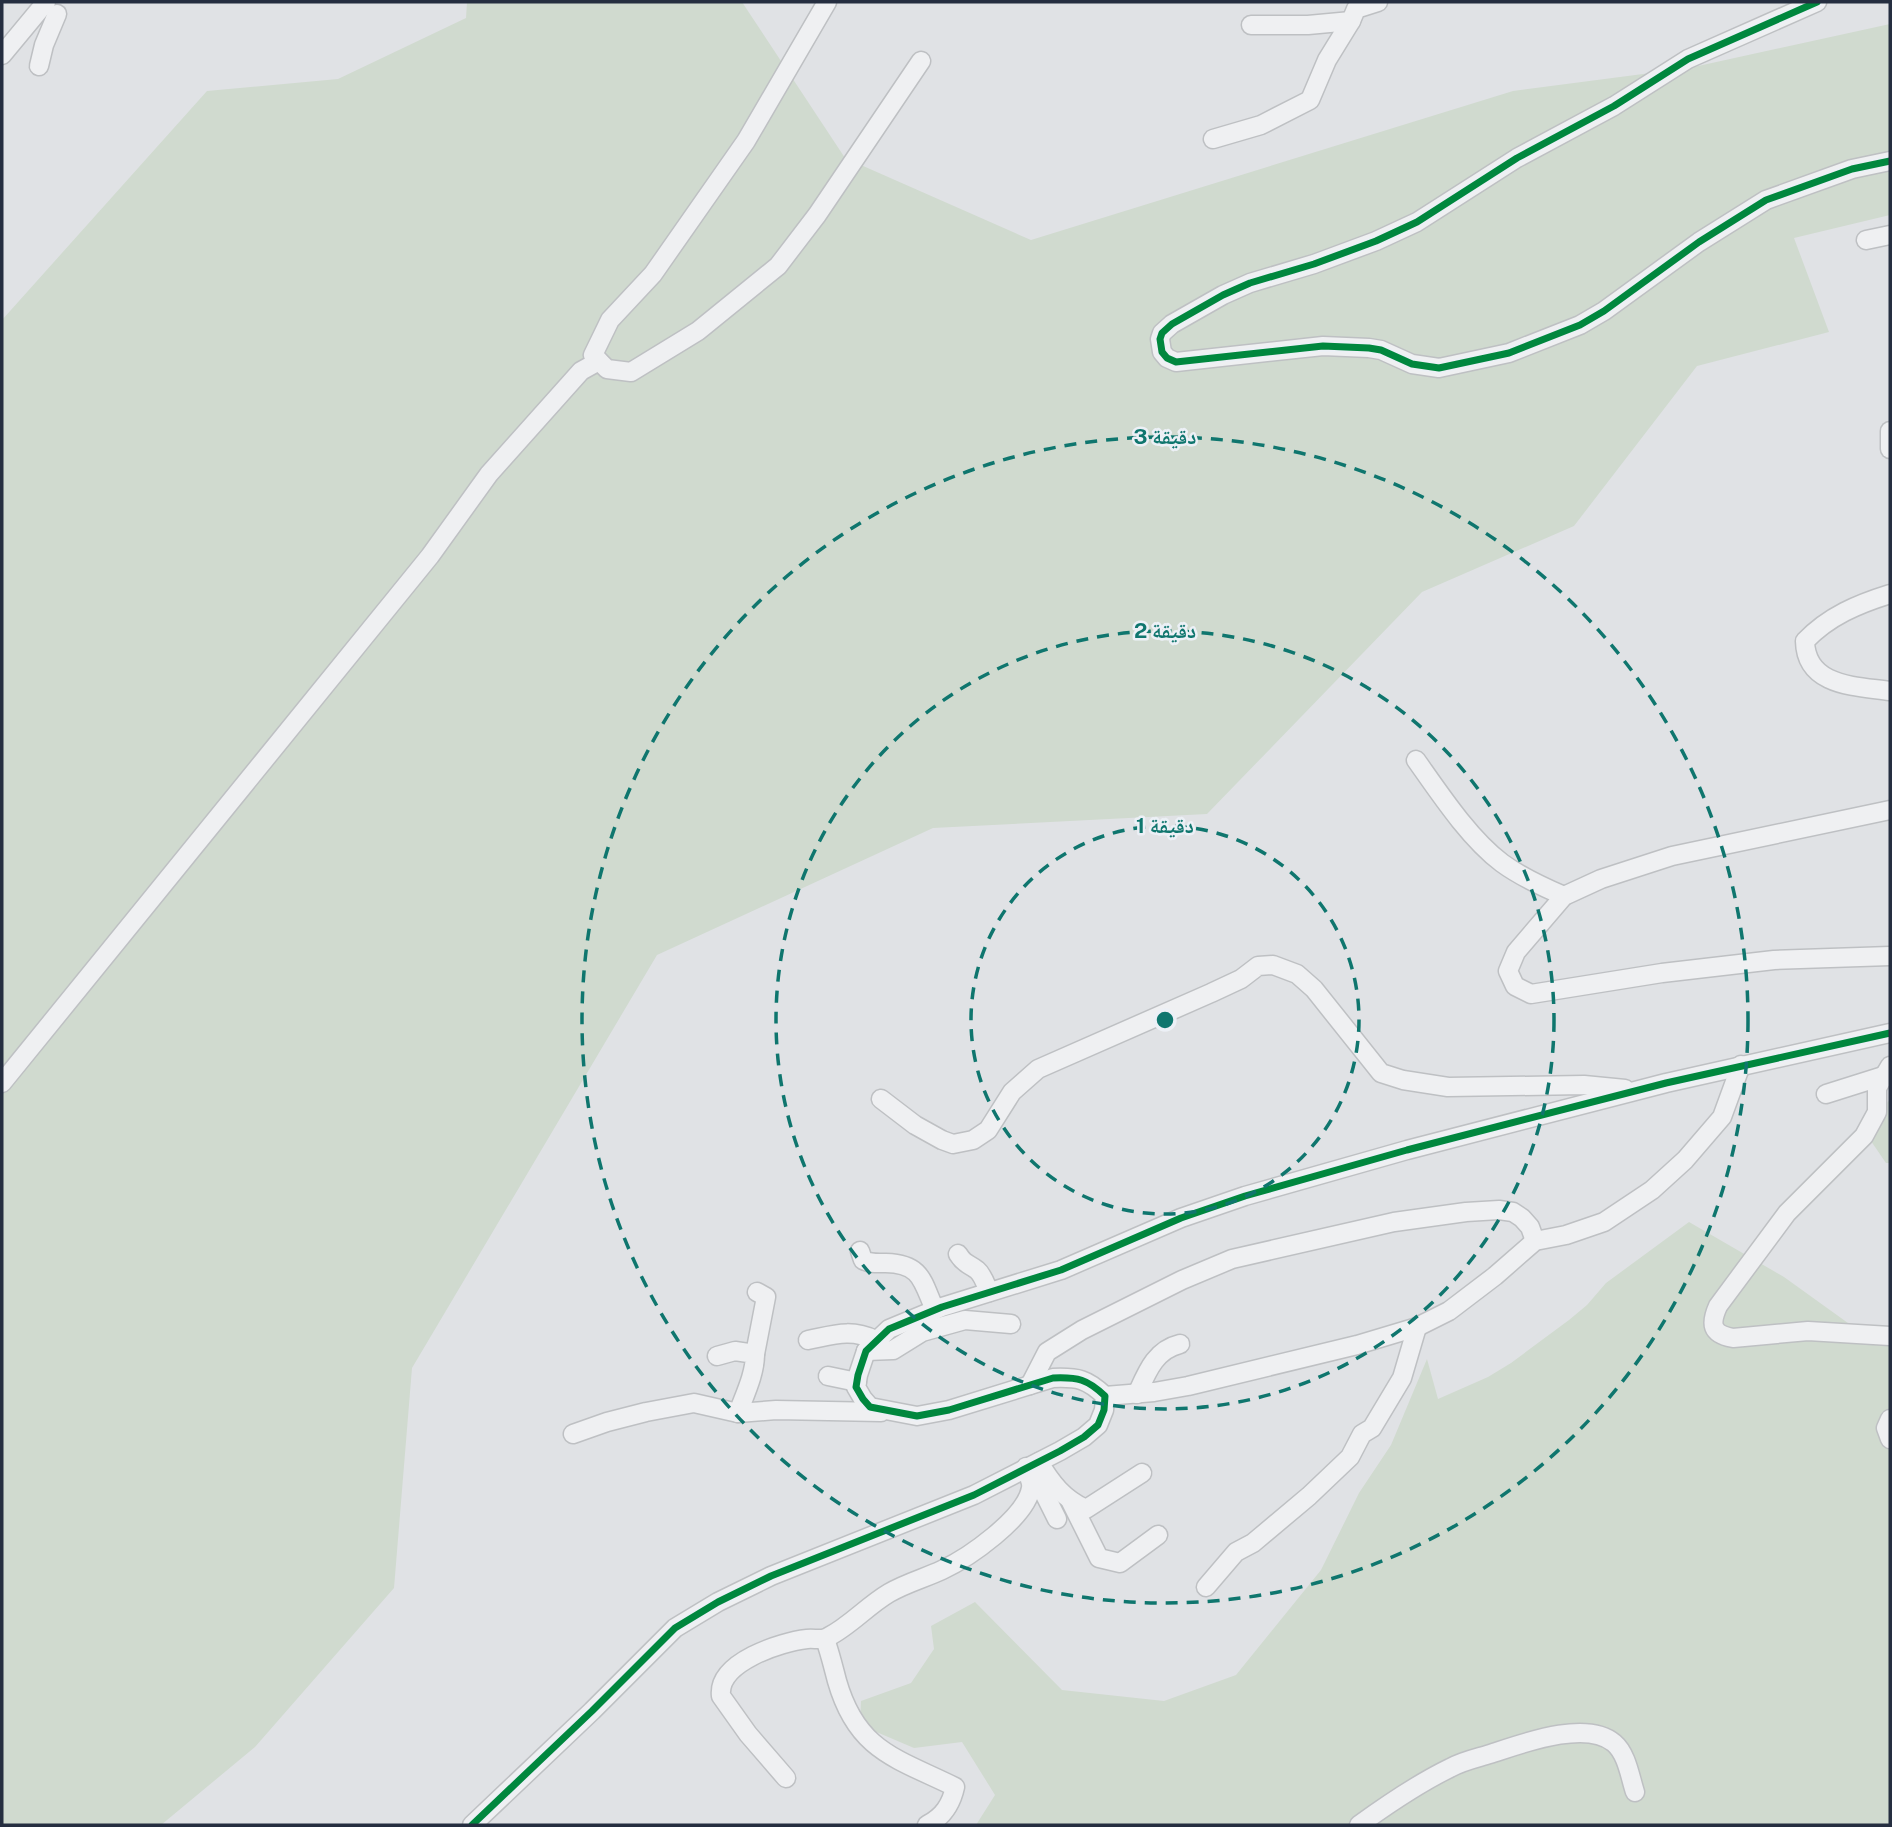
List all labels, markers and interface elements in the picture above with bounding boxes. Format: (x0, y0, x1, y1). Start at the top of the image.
text: 3 دقيقة (1134, 424, 1196, 449)
text: 2 دقيقة (1134, 618, 1196, 643)
text: 1 دقيقة (1136, 813, 1194, 838)
centre of rings (1153, 1008, 1177, 1032)

